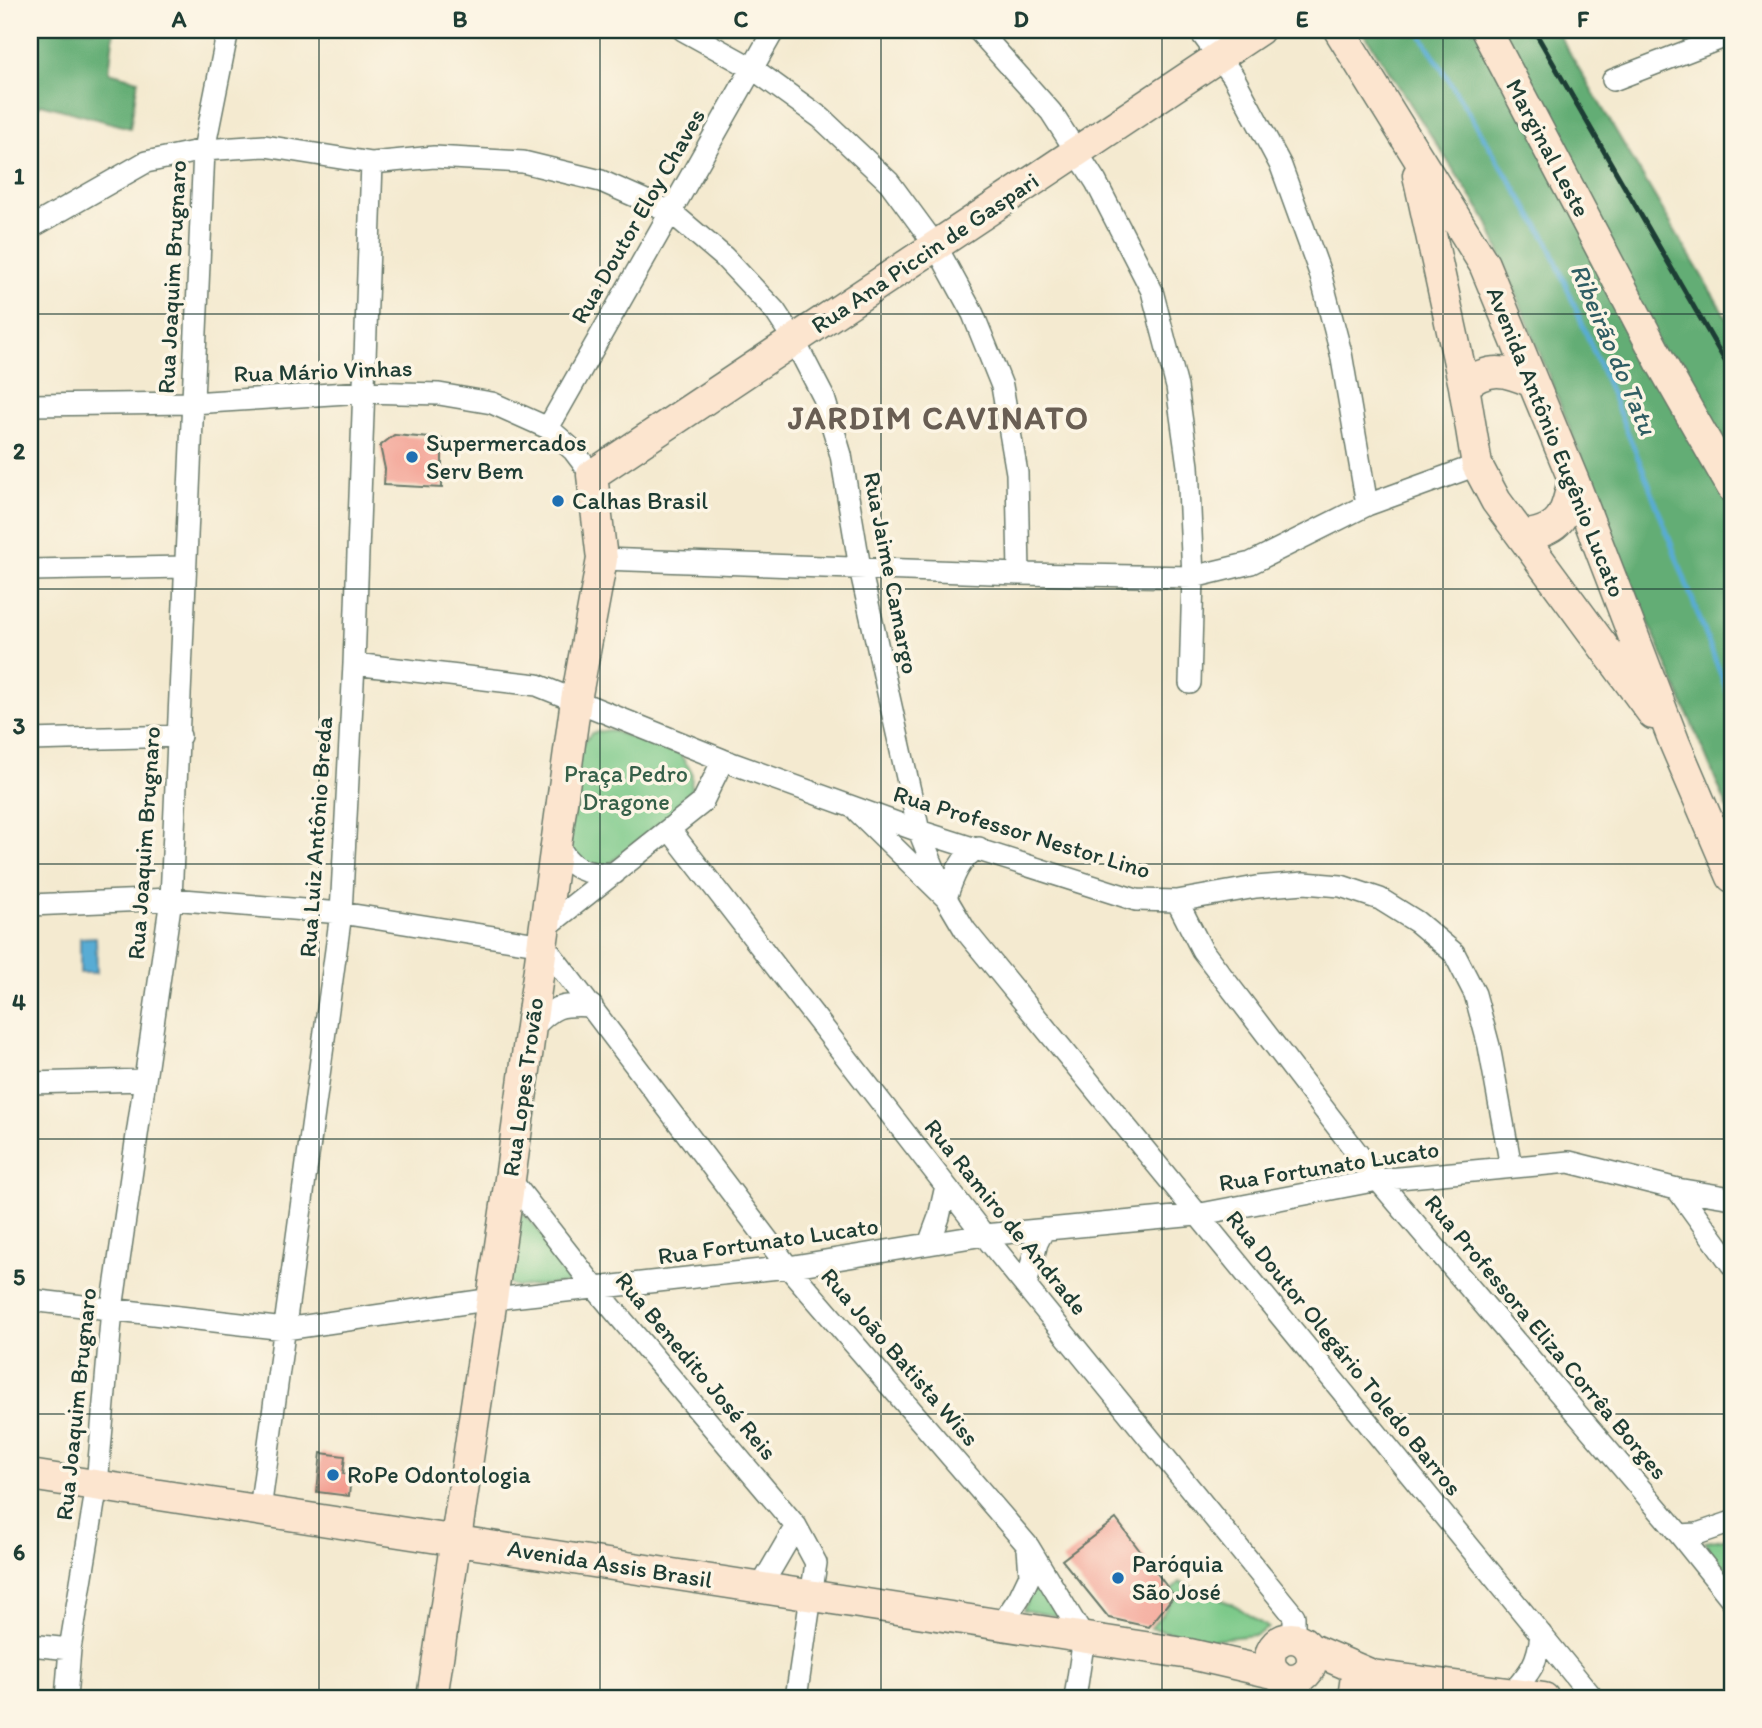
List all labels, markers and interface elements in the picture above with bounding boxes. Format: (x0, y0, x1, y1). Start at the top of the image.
text: A (171, 5, 187, 33)
text: B (453, 5, 468, 33)
text: C (734, 5, 749, 33)
text: D (1013, 5, 1029, 33)
text: E (1296, 5, 1309, 33)
text: F (1577, 5, 1590, 33)
street label: Marginal Leste (1500, 74, 1597, 222)
street label: Rua Doutor Eloy Chaves (564, 103, 711, 328)
street label: Rua Joaquim Brugnaro (151, 159, 192, 395)
text: 1 (14, 162, 25, 190)
street label: Rua Ana Piccin de Gaspari (805, 166, 1044, 340)
water label: Ribeirão do Tatu (1564, 259, 1665, 440)
street label: Avenida Antônio Eugênio Lucato (1481, 282, 1632, 601)
street label: Rua Mário Vinhas (233, 353, 413, 388)
district label: JARDIM CAVINATO (787, 399, 1090, 437)
place label: Supermercados Serv Bem (426, 428, 587, 485)
text: 2 (13, 437, 26, 465)
marker: Supermercados Serv Bem (404, 449, 420, 465)
street label: Rua Jaime Camargo (858, 469, 925, 676)
place label: Calhas Brasil (572, 486, 708, 515)
marker: Calhas Brasil (550, 493, 566, 509)
text: 3 (13, 712, 26, 740)
street label: Rua Luiz Antônio Breda (293, 715, 338, 958)
street label: Rua Joaquim Brugnaro (121, 725, 166, 961)
park label: Praça Pedro Dragone (564, 759, 688, 816)
street label: Rua Professor Nestor Lino (890, 779, 1154, 884)
text: 4 (12, 988, 26, 1016)
street label: Rua Lopes Trovão (496, 996, 549, 1178)
street label: Rua Ramiro de Andrade (918, 1113, 1094, 1321)
street label: Rua Fortunato Lucato (1217, 1134, 1441, 1197)
street label: Rua Professora Eliza Corrêa Borges (1419, 1188, 1674, 1485)
street label: Rua Doutor Olegário Toledo Barros (1220, 1204, 1469, 1501)
street label: Rua Fortunato Lucato (656, 1211, 880, 1270)
street label: Rua João Batista Wiss (815, 1262, 986, 1452)
text: 5 (13, 1263, 25, 1291)
street label: Rua Benedito José Reis (609, 1266, 783, 1466)
street label: Rua Joaquim Brugnaro (49, 1286, 102, 1522)
place label: RoPe Odontologia (347, 1460, 531, 1489)
marker: RoPe Odontologia (325, 1467, 341, 1483)
street label: Avenida Assis Brasil (506, 1533, 715, 1594)
text: 6 (13, 1538, 25, 1566)
place label: Paróquia São José (1132, 1549, 1224, 1606)
marker: Paróquia São José (1110, 1570, 1126, 1586)

